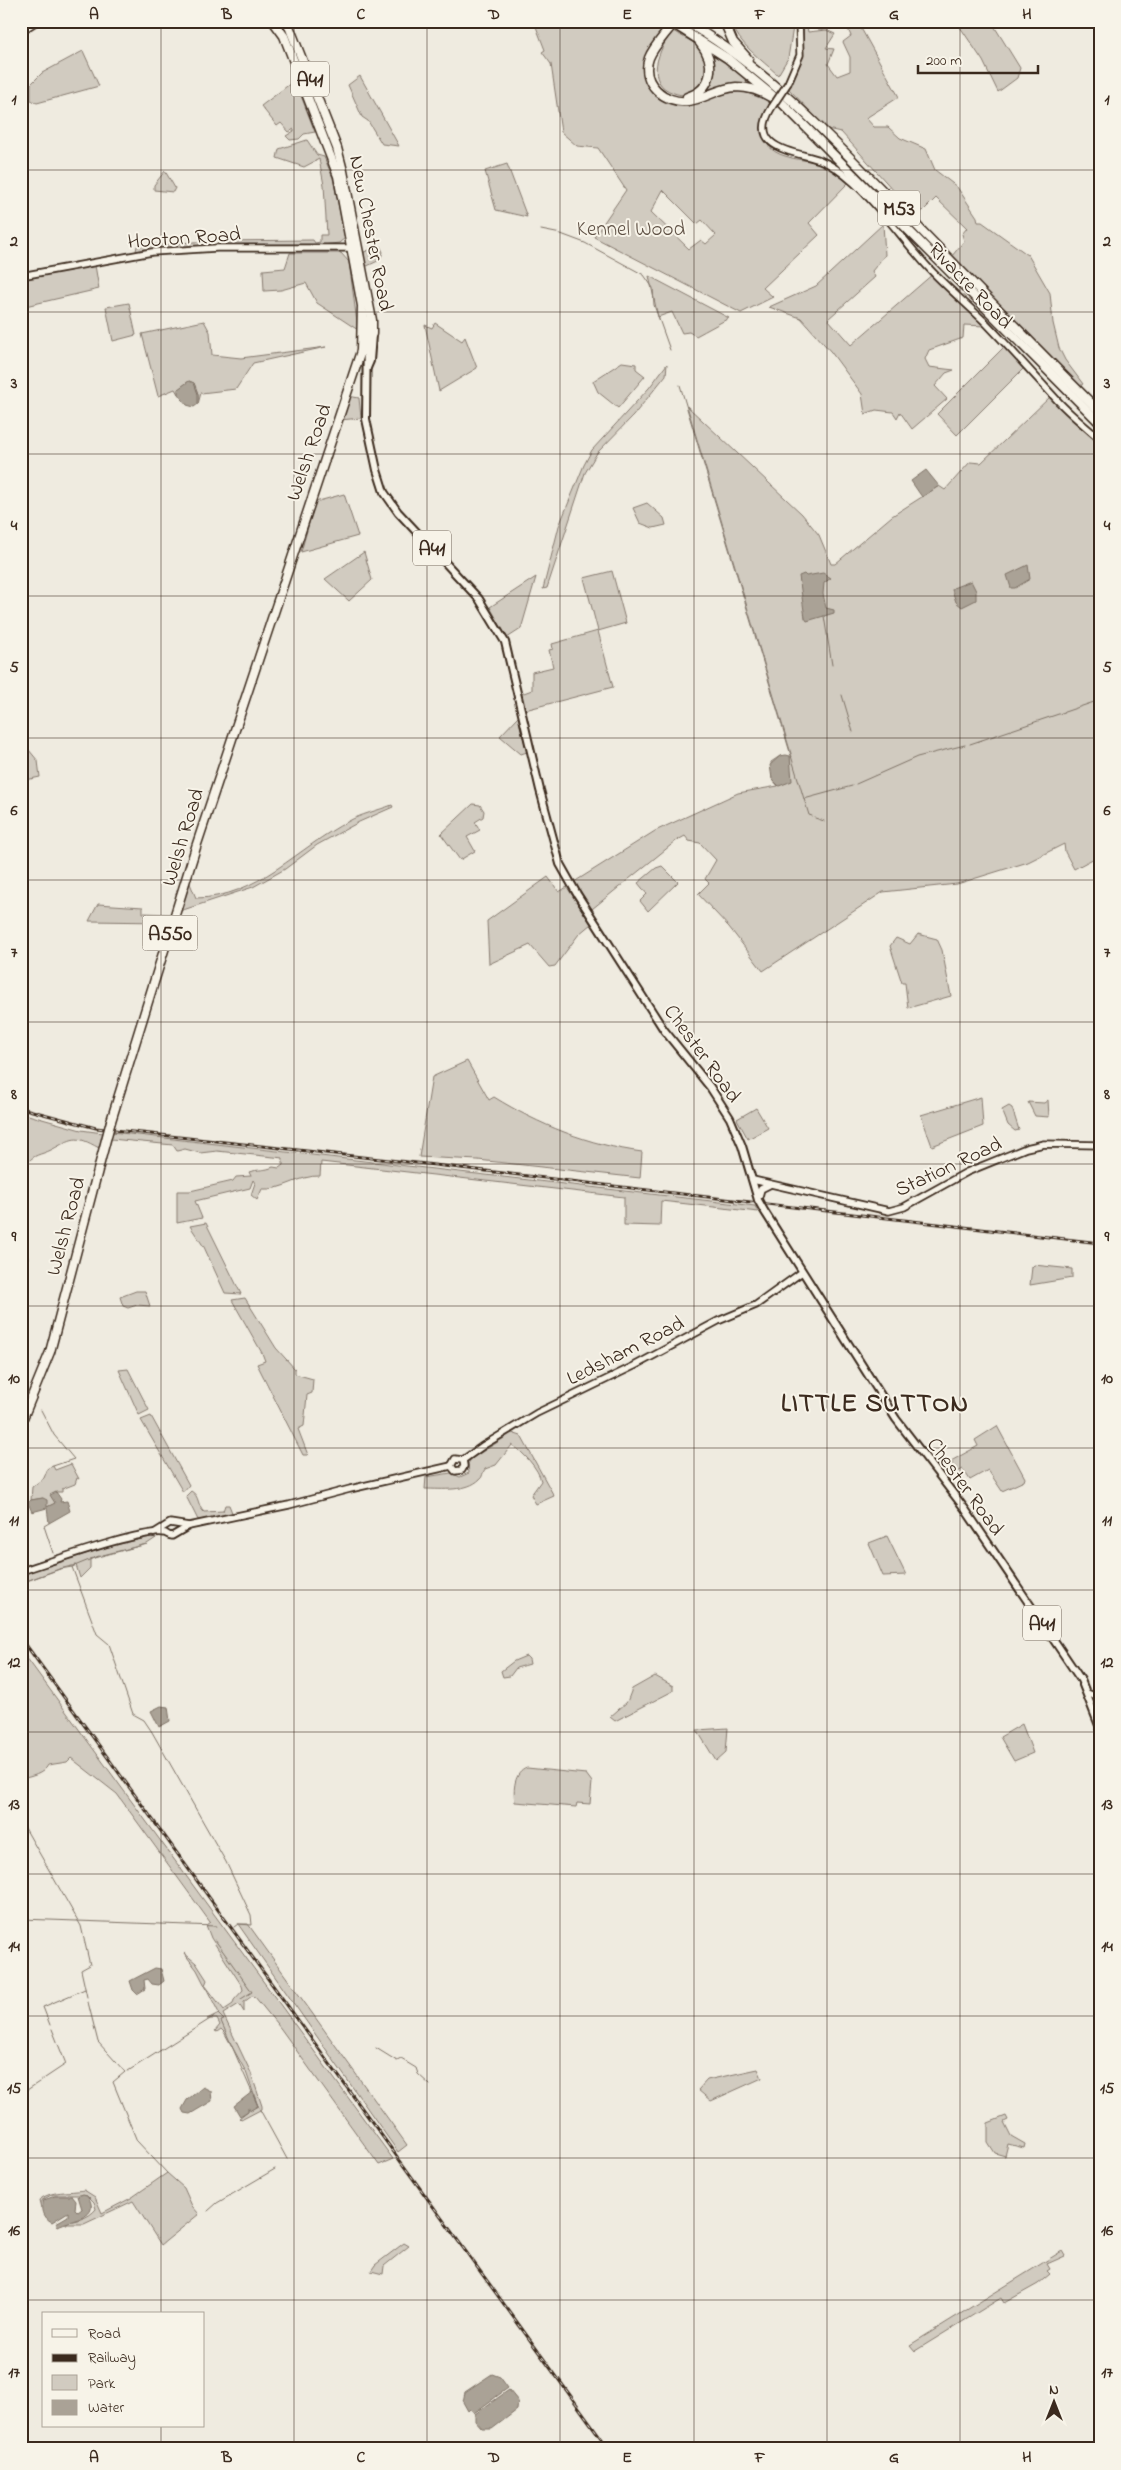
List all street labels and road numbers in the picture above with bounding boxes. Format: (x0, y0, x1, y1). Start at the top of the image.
road number: A41 (291, 62, 329, 96)
street label: New Chester Road (340, 153, 400, 314)
road number: M53 (878, 190, 920, 226)
street label: Hooton Road (127, 220, 242, 258)
street label: Rivacre Road (920, 236, 1019, 337)
street label: Welsh Road (279, 400, 341, 505)
road number: A41 (413, 530, 451, 566)
street label: Welsh Road (155, 785, 213, 890)
road number: A550 (142, 916, 198, 950)
street label: Chester Road (655, 999, 748, 1110)
street label: Station Road (890, 1130, 1007, 1206)
street label: Welsh Road (39, 1174, 95, 1279)
street label: Ledsham Road (562, 1309, 690, 1394)
street label: Chester Road (918, 1432, 1011, 1543)
road number: A41 (1023, 1606, 1061, 1640)

